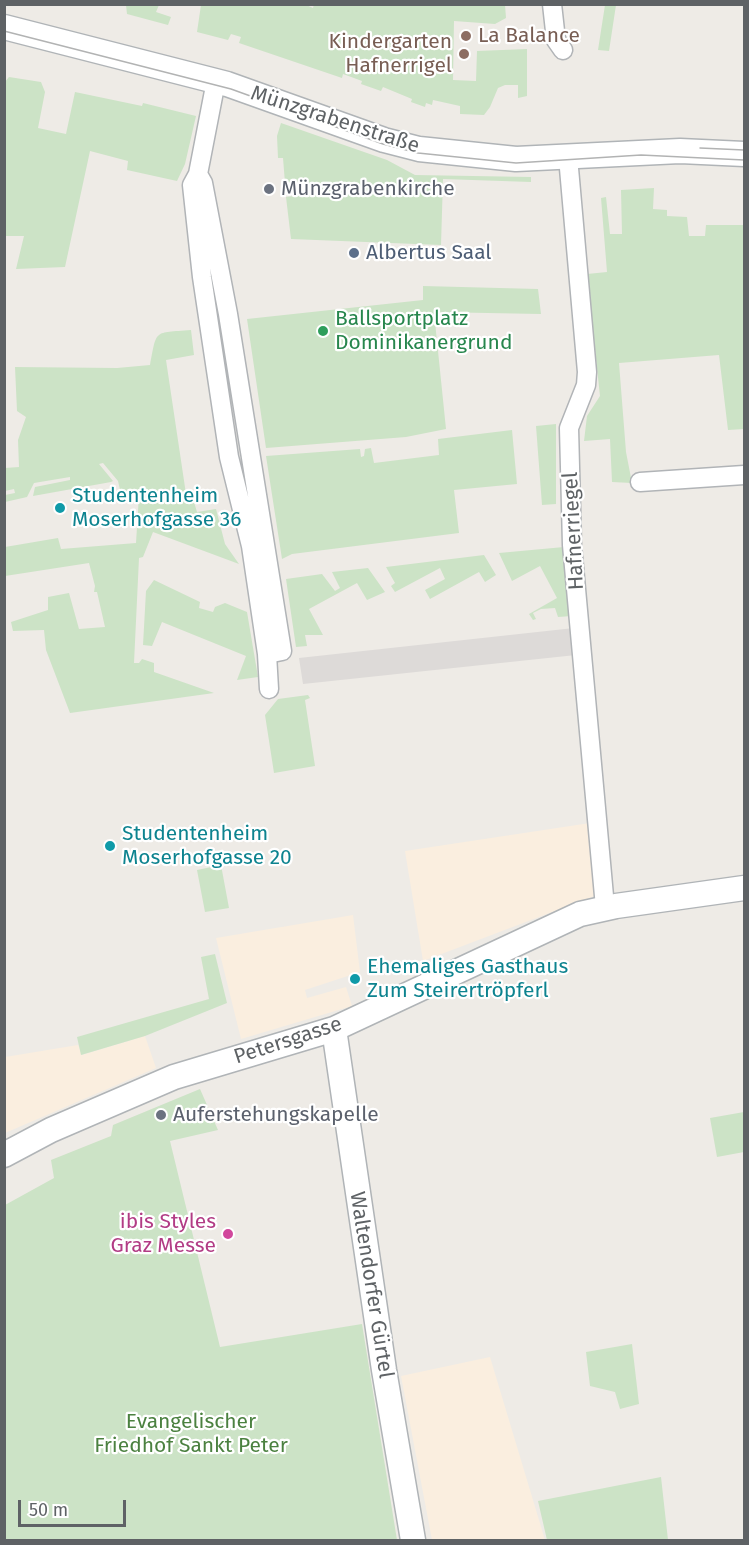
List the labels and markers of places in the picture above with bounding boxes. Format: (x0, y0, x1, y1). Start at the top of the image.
place label: La Balance (478, 23, 580, 49)
place label: Kindergarten Hafnerrigel (329, 29, 452, 79)
marker: La Balance (459, 29, 473, 43)
marker: Kindergarten Hafnerrigel (457, 47, 471, 61)
place label: Münzgrabenkirche (281, 176, 455, 202)
marker: Münzgrabenkirche (262, 182, 276, 196)
place label: Albertus Saal (366, 240, 492, 266)
marker: Albertus Saal (347, 246, 361, 260)
place label: Ballsportplatz Dominikanergrund (335, 306, 512, 356)
marker: Ballsportplatz Dominikanergrund (316, 324, 330, 338)
place label: Studentenheim Moserhofgasse 36 (72, 483, 241, 533)
marker: Studentenheim Moserhofgasse 36 (53, 501, 67, 515)
place label: Studentenheim Moserhofgasse 20 (122, 821, 292, 871)
marker: Studentenheim Moserhofgasse 20 (103, 839, 117, 853)
place label: Ehemaliges Gasthaus Zum Steirertröpferl (367, 954, 568, 1004)
marker: Ehemaliges Gasthaus Zum Steirertröpferl (348, 972, 362, 986)
place label: Auferstehungskapelle (173, 1102, 379, 1128)
marker: Auferstehungskapelle (154, 1108, 168, 1122)
place label: ibis Styles Graz Messe (111, 1209, 216, 1259)
marker: ibis Styles Graz Messe (221, 1227, 235, 1241)

